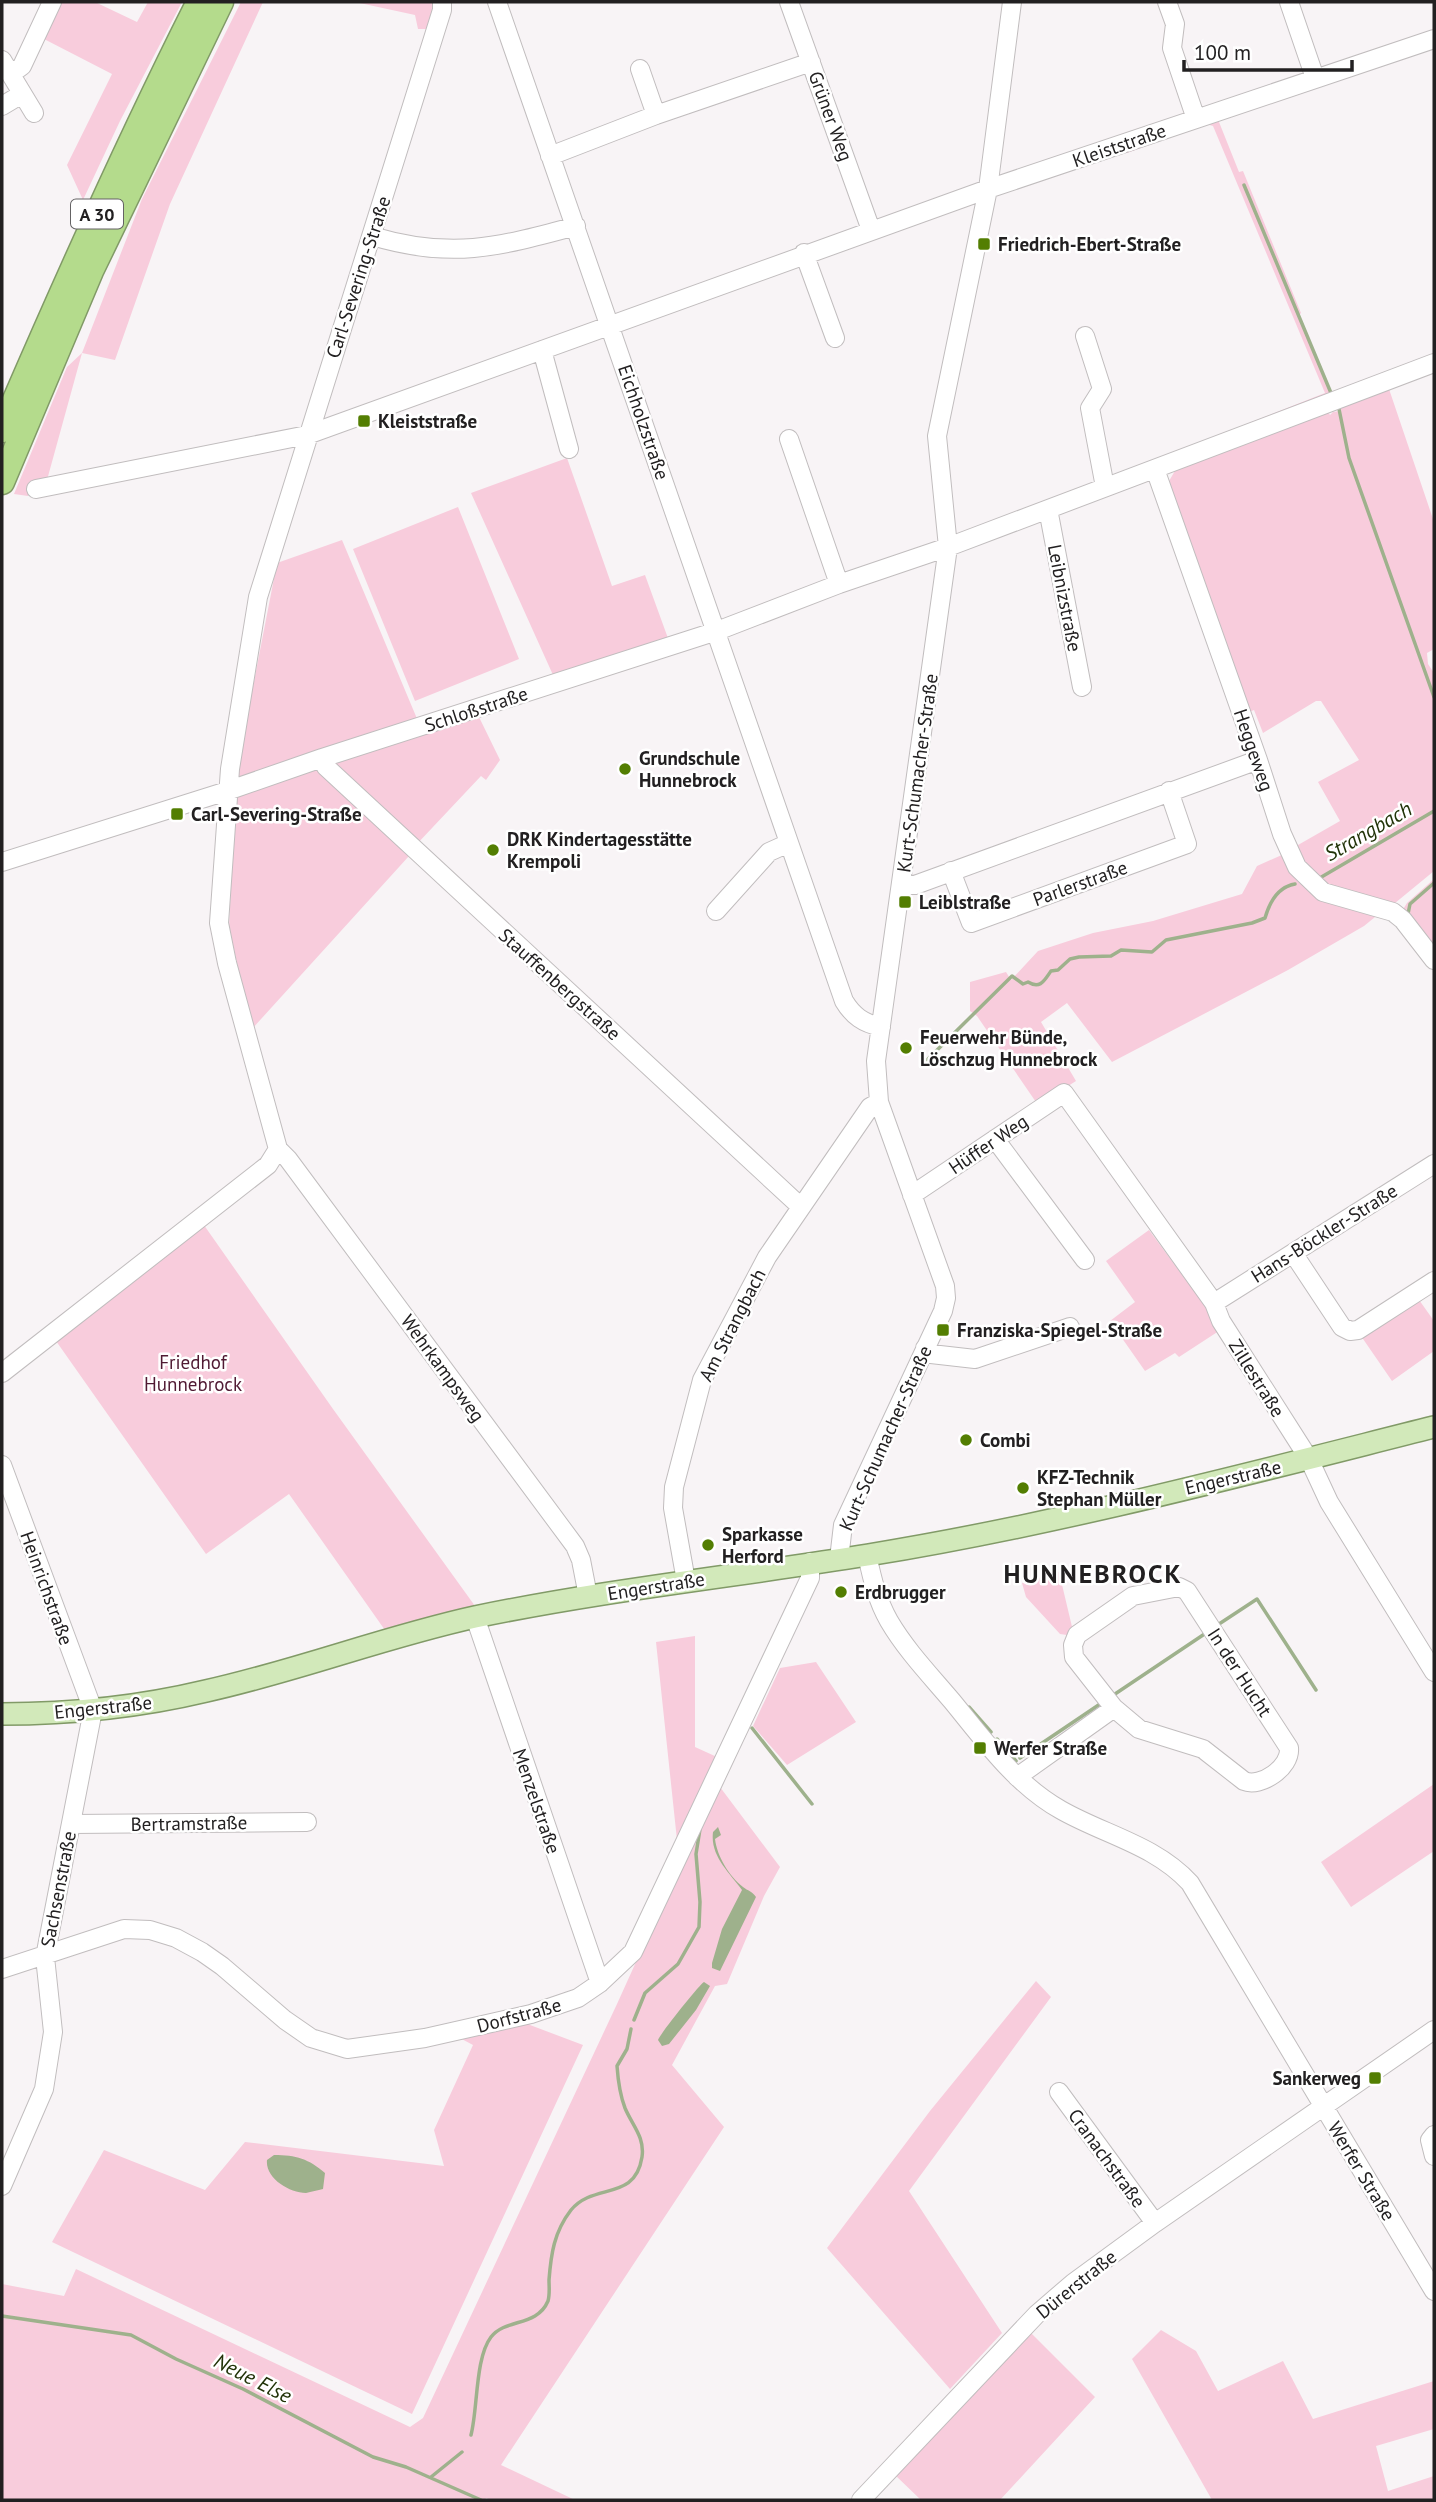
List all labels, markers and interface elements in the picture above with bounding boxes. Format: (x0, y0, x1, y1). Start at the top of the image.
scale bar (1184, 28, 1352, 72)
text: 100 m (1194, 39, 1251, 66)
street label: Grüner Weg (804, 68, 858, 164)
street label: Kleiststraße (1069, 118, 1169, 172)
street label: Carl-Severing-Straße (320, 193, 396, 361)
road number: A 30 (71, 200, 123, 229)
place label: Friedrich-Ebert-Straße (998, 232, 1181, 256)
marker: Friedrich-Ebert-Straße (976, 236, 992, 252)
street label: Eichholzstraße (613, 361, 675, 483)
place label: Kleiststraße (378, 409, 477, 433)
marker: Kleiststraße (356, 413, 372, 429)
street label: Leibnizstraße (1043, 542, 1087, 654)
street label: Kurt-Schumacher-Straße (891, 672, 943, 874)
street label: Schloßstraße (421, 681, 531, 737)
street label: Heggeweg (1229, 706, 1279, 794)
place label: Grundschule Hunnebrock (639, 746, 740, 792)
marker: Grundschule Hunnebrock (617, 761, 633, 777)
water label: Strangbach (1319, 795, 1417, 867)
place label: Carl-Severing-Straße (191, 802, 362, 826)
marker: Carl-Severing-Straße (169, 806, 185, 822)
place label: DRK Kindertagesstätte Krempoli (507, 827, 692, 873)
marker: DRK Kindertagesstätte Krempoli (485, 842, 501, 858)
street label: Parlerstraße (1030, 855, 1130, 911)
place label: Leiblstraße (919, 890, 1011, 914)
marker: Leiblstraße (897, 894, 913, 910)
street label: Stauffenbergstraße (494, 923, 626, 1045)
place label: Feuerwehr Bünde, Löschzug Hunnebrock (920, 1025, 1098, 1071)
marker: Feuerwehr Bünde, Löschzug Hunnebrock (898, 1040, 914, 1056)
street label: Hüffer Weg (944, 1109, 1032, 1179)
street label: Hans-Böckler-Straße (1246, 1178, 1402, 1288)
street label: Am Strangbach (693, 1265, 771, 1385)
street label: Wehrkampsweg (396, 1310, 490, 1426)
place label: Franziska-Spiegel-Straße (957, 1318, 1162, 1342)
marker: Franziska-Spiegel-Straße (935, 1322, 951, 1338)
street label: Zillestraße (1224, 1335, 1290, 1421)
street label: Kurt-Schumacher-Straße (833, 1342, 937, 1534)
park label: Friedhof Hunnebrock (144, 1350, 242, 1396)
place label: Combi (980, 1428, 1031, 1452)
marker: Combi (958, 1432, 974, 1448)
street label: Engerstraße (1182, 1454, 1284, 1500)
place label: KFZ-Technik Stephan Müller (1037, 1465, 1162, 1511)
marker: KFZ-Technik Stephan Müller (1015, 1480, 1031, 1496)
place label: Sparkasse Herford (722, 1522, 803, 1568)
street label: Heinrichstraße (15, 1528, 79, 1648)
marker: Sparkasse Herford (700, 1537, 716, 1553)
district label: HUNNEBROCK (1003, 1557, 1183, 1590)
street label: Engerstraße (606, 1566, 706, 1606)
place label: Erdbrugger (855, 1580, 946, 1604)
marker: Erdbrugger (833, 1584, 849, 1600)
street label: In der Hucht (1202, 1623, 1278, 1721)
street label: Engerstraße (53, 1690, 153, 1724)
place label: Werfer Straße (994, 1736, 1107, 1760)
marker: Werfer Straße (972, 1740, 988, 1756)
street label: Menzelstraße (508, 1745, 566, 1857)
street label: Bertramstraße (130, 1810, 248, 1836)
street label: Sachsenstraße (35, 1829, 81, 1949)
street label: Dorfstraße (474, 1992, 564, 2038)
place label: Sankerweg (1272, 2066, 1361, 2090)
marker: Sankerweg (1367, 2070, 1383, 2086)
street label: Cranachstraße (1063, 2104, 1151, 2212)
street label: Werfer Straße (1323, 2117, 1401, 2225)
street label: Dürerstraße (1031, 2244, 1121, 2324)
water label: Neue Else (210, 2347, 297, 2409)

